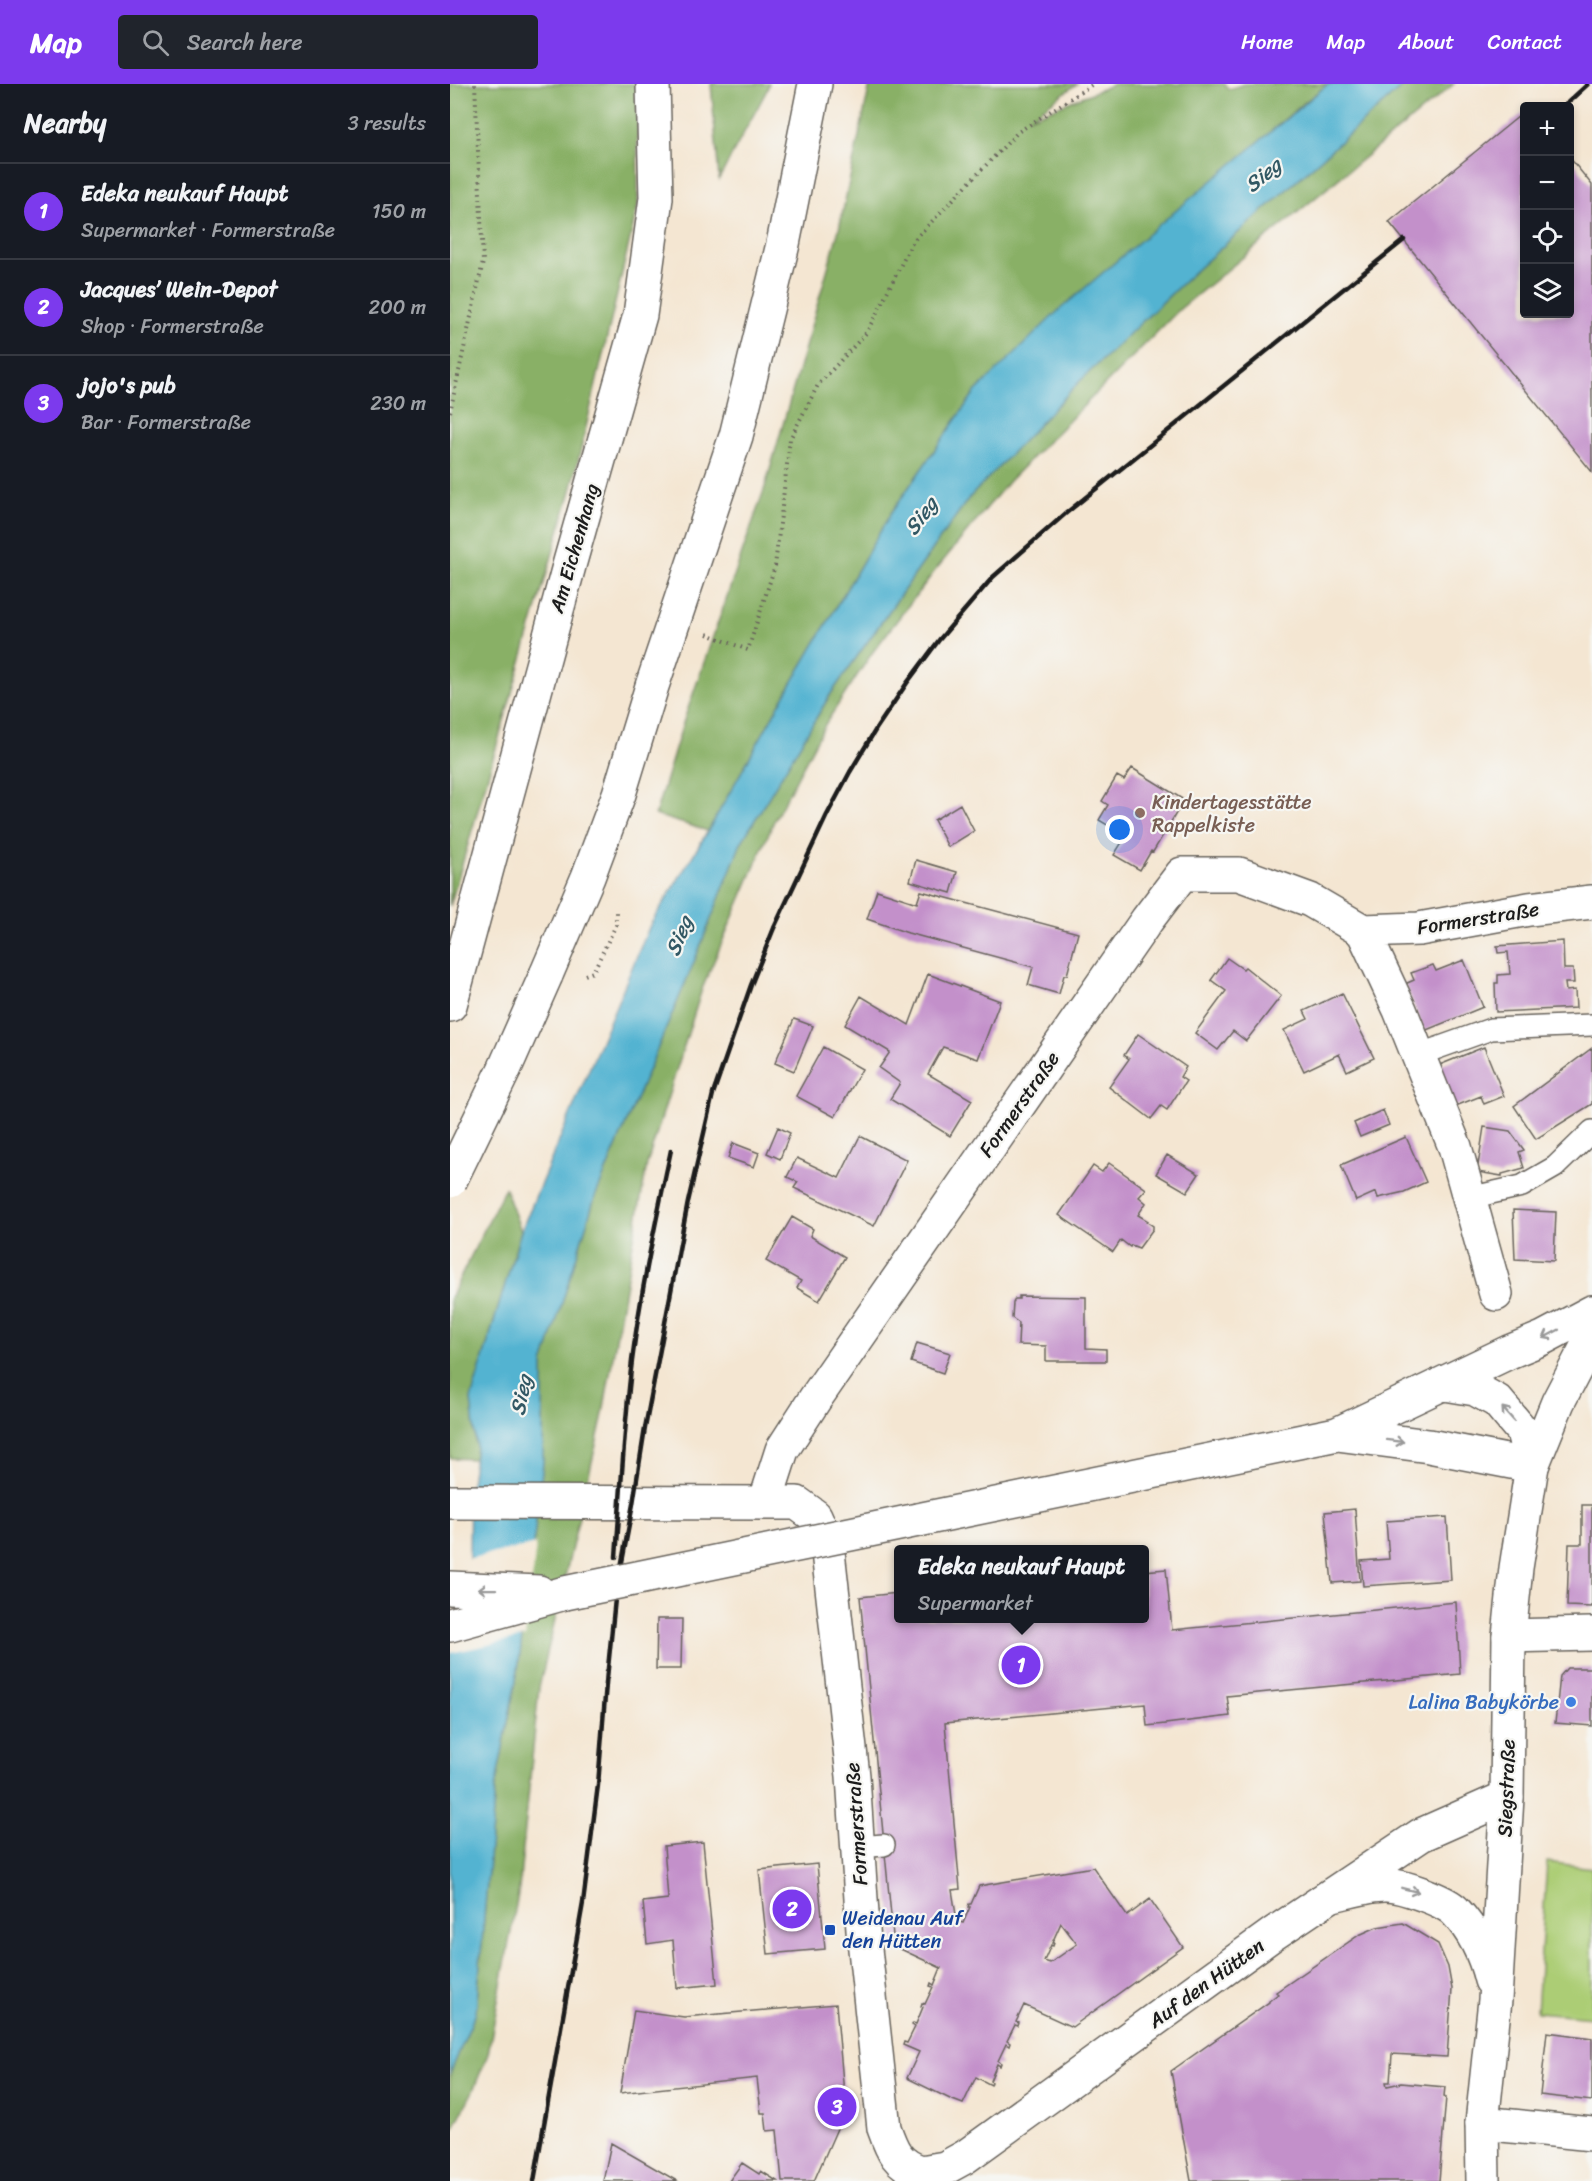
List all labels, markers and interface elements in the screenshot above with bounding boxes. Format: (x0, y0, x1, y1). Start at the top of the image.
search box (118, 15, 538, 69)
text: Map (30, 18, 82, 67)
text: Search here (187, 23, 303, 62)
text: Home (1241, 23, 1293, 61)
text: Map (1326, 23, 1365, 61)
text: About (1398, 23, 1455, 61)
text: Contact (1488, 23, 1562, 61)
icon: search (139, 26, 172, 59)
text: Nearby (24, 100, 106, 146)
map controls (1520, 102, 1574, 318)
button: + (1520, 102, 1574, 156)
text: 3 results (348, 106, 426, 141)
water label: Sieg (1235, 146, 1293, 203)
button: − (1520, 156, 1574, 210)
text: Edeka neukauf Haupt (81, 174, 288, 213)
text: 1 (39, 194, 48, 229)
text: 150 m (372, 194, 426, 229)
button: locate (1520, 210, 1574, 264)
text: Supermarket · Formerstraße (81, 213, 335, 248)
button: layers (1520, 264, 1574, 318)
text: Jacques’ Wein-Depot (81, 270, 277, 309)
text: 2 (38, 290, 49, 325)
text: 200 m (369, 290, 426, 325)
text: Shop · Formerstraße (81, 309, 264, 344)
text: jojo's pub (81, 366, 176, 405)
text: 3 (38, 386, 49, 421)
text: 230 m (370, 386, 426, 421)
text: Bar · Formerstraße (81, 405, 251, 440)
street label: Am Eichenhang (539, 479, 610, 618)
water label: Sieg (894, 487, 950, 544)
place label: Kindertagesstätte Rappelkiste (1152, 785, 1312, 843)
marker: Kindertagesstätte Rappelkiste (1133, 806, 1147, 820)
your location (1105, 815, 1134, 844)
street label: Formerstraße (1414, 892, 1542, 945)
water label: Sieg (654, 908, 705, 962)
street label: Formerstraße (970, 1044, 1069, 1165)
one-way arrow (1543, 1329, 1561, 1340)
water label: Sieg (498, 1369, 544, 1418)
one-way arrow (1501, 1407, 1515, 1422)
one-way arrow (1385, 1436, 1405, 1447)
popup (894, 1545, 1149, 1623)
text: Edeka neukauf Haupt (918, 1547, 1125, 1586)
one-way arrow (477, 1583, 497, 1595)
text: Supermarket (918, 1586, 1033, 1621)
pin: 1 (1002, 1642, 1040, 1688)
place label: Lalina Babykörbe (1409, 1685, 1559, 1720)
marker: Lalina Babykörbe (1564, 1695, 1578, 1709)
street label: Siegstraße (1487, 1738, 1526, 1838)
street label: Formerstraße (835, 1761, 878, 1887)
one-way arrow (1400, 1885, 1419, 1897)
pin: 2 (772, 1886, 812, 1932)
place label: Weidenau Auf den Hütten (842, 1901, 965, 1959)
marker: Weidenau Auf den Hütten (823, 1923, 837, 1937)
street label: Auf den Hütten (1140, 1929, 1272, 2038)
pin: 3 (818, 2084, 856, 2130)

